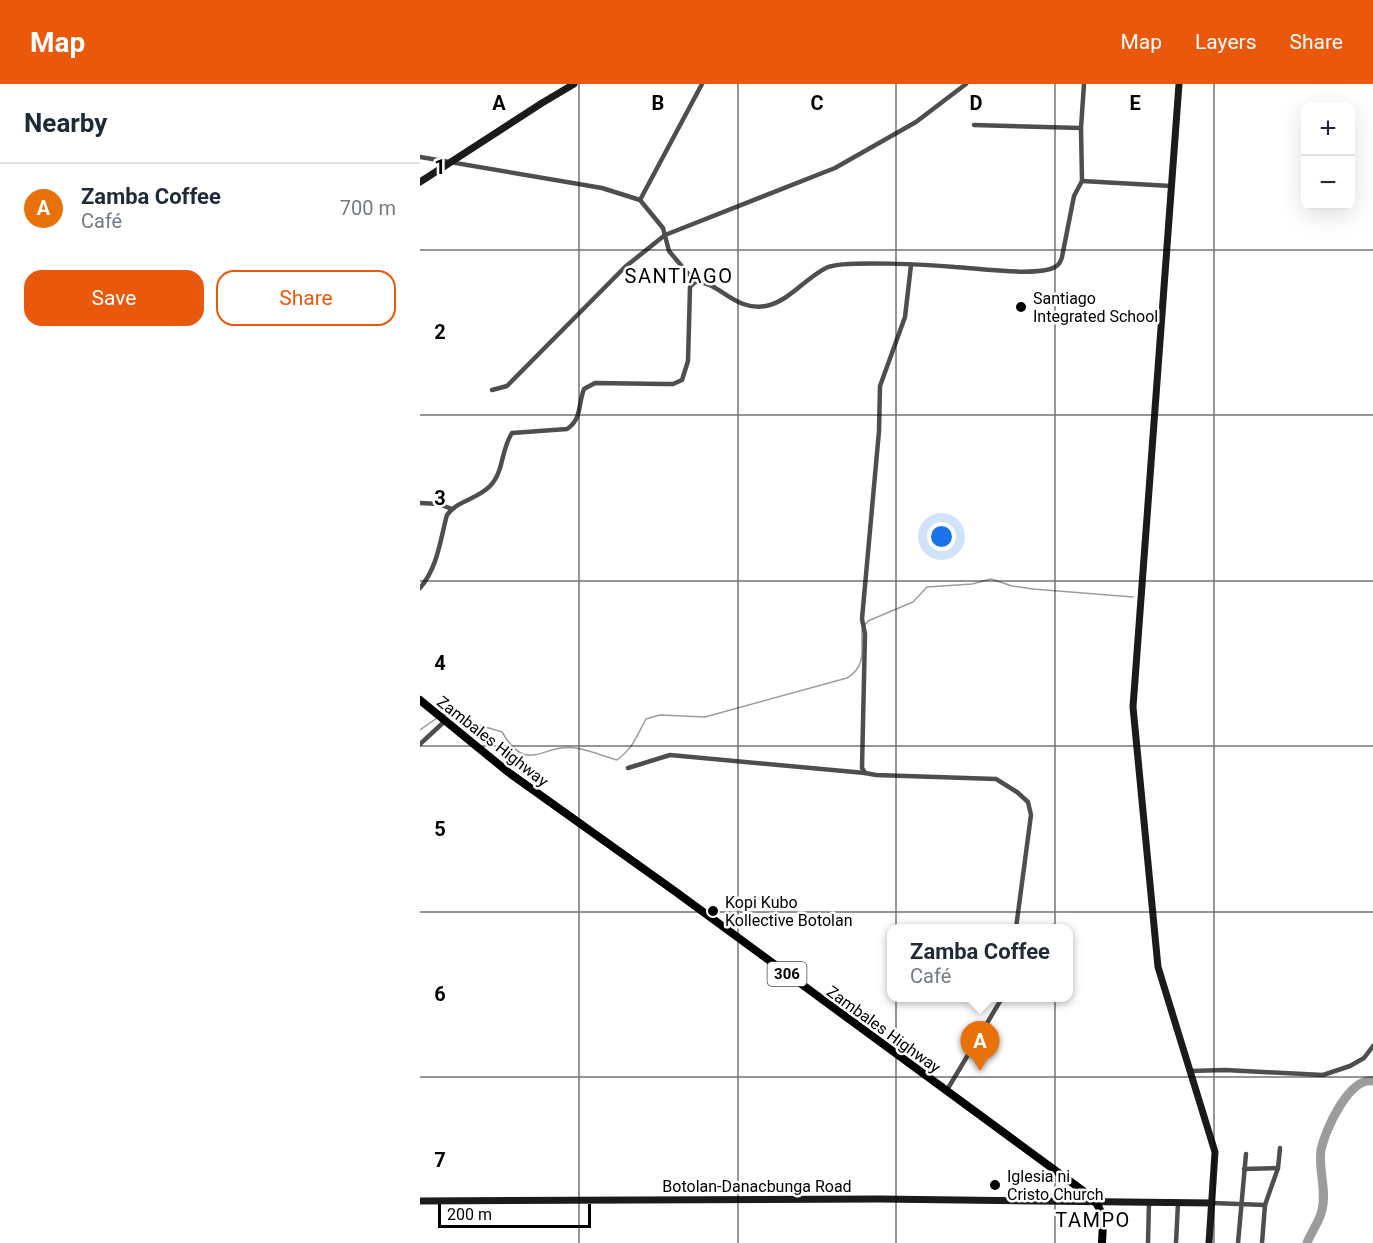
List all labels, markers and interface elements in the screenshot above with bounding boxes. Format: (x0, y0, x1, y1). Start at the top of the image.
text: Map (30, 26, 85, 59)
text: Map (1120, 30, 1162, 54)
text: Layers (1195, 30, 1256, 54)
text: Share (1289, 30, 1343, 54)
text: A (492, 91, 506, 115)
text: B (652, 91, 664, 115)
text: C (810, 91, 824, 115)
text: D (970, 91, 983, 115)
text: E (1129, 91, 1141, 115)
map controls (1301, 102, 1355, 210)
button: + (1301, 102, 1355, 156)
text: Nearby (24, 108, 107, 138)
text: 1 (434, 155, 446, 179)
button: − (1301, 156, 1355, 210)
text: Zamba Coffee (81, 184, 221, 209)
text: A (37, 196, 50, 220)
text: 700 m (340, 196, 396, 220)
text: Café (81, 209, 122, 233)
district label: SANTIAGO (625, 264, 733, 288)
button: Save (24, 270, 204, 326)
button: Share (216, 270, 396, 326)
place label: Santiago Integrated School (1033, 289, 1158, 326)
marker: Santiago Integrated School (1014, 300, 1028, 314)
text: 2 (434, 320, 446, 344)
text: 3 (434, 486, 446, 510)
your location (927, 522, 956, 551)
text: 4 (434, 651, 446, 675)
street label: Zambales Highway (433, 692, 552, 791)
text: 5 (434, 817, 446, 841)
place label: Kopi Kubo Kollective Botolan (725, 893, 853, 930)
marker: Kopi Kubo Kollective Botolan (706, 904, 720, 918)
popup (887, 924, 1073, 1002)
text: Zamba Coffee (910, 939, 1050, 964)
road number: 306 (768, 962, 806, 986)
text: Café (910, 964, 951, 988)
text: 6 (434, 982, 446, 1006)
street label: Zambales Highway (823, 982, 945, 1077)
pin: A (960, 1022, 1000, 1071)
text: 7 (434, 1148, 446, 1172)
place label: Iglesia ni Cristo Church (1007, 1167, 1104, 1204)
street label: Botolan-Danacbunga Road (662, 1177, 852, 1196)
marker: Iglesia ni Cristo Church (988, 1178, 1002, 1192)
scale bar (438, 1201, 591, 1228)
text: 200 m (447, 1205, 492, 1224)
district label: TAMPO (1055, 1208, 1131, 1232)

